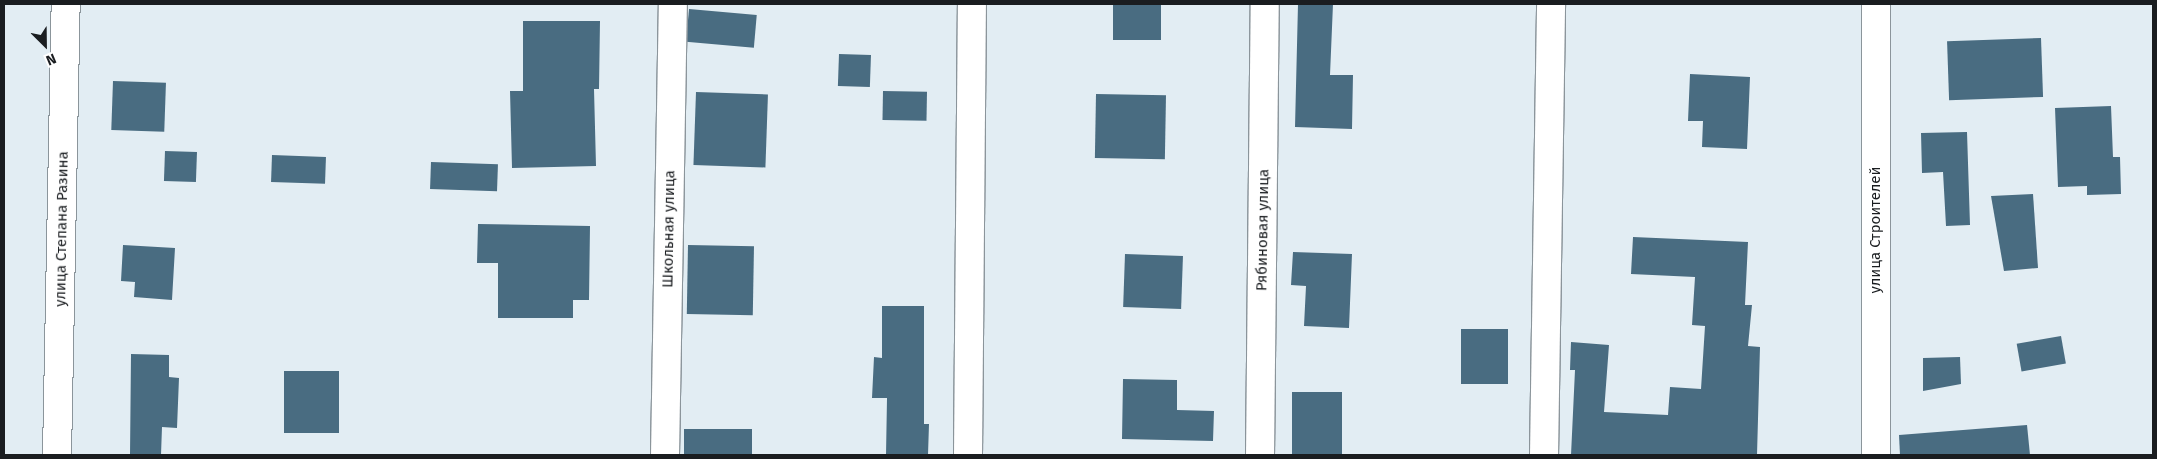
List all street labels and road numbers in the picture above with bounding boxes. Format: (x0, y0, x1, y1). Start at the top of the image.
street label: улица Степана Разина (52, 151, 72, 307)
street label: улица Строителей (1867, 166, 1885, 294)
street label: Рябиновая улица (1253, 169, 1273, 291)
street label: Школьная улица (659, 170, 679, 288)

